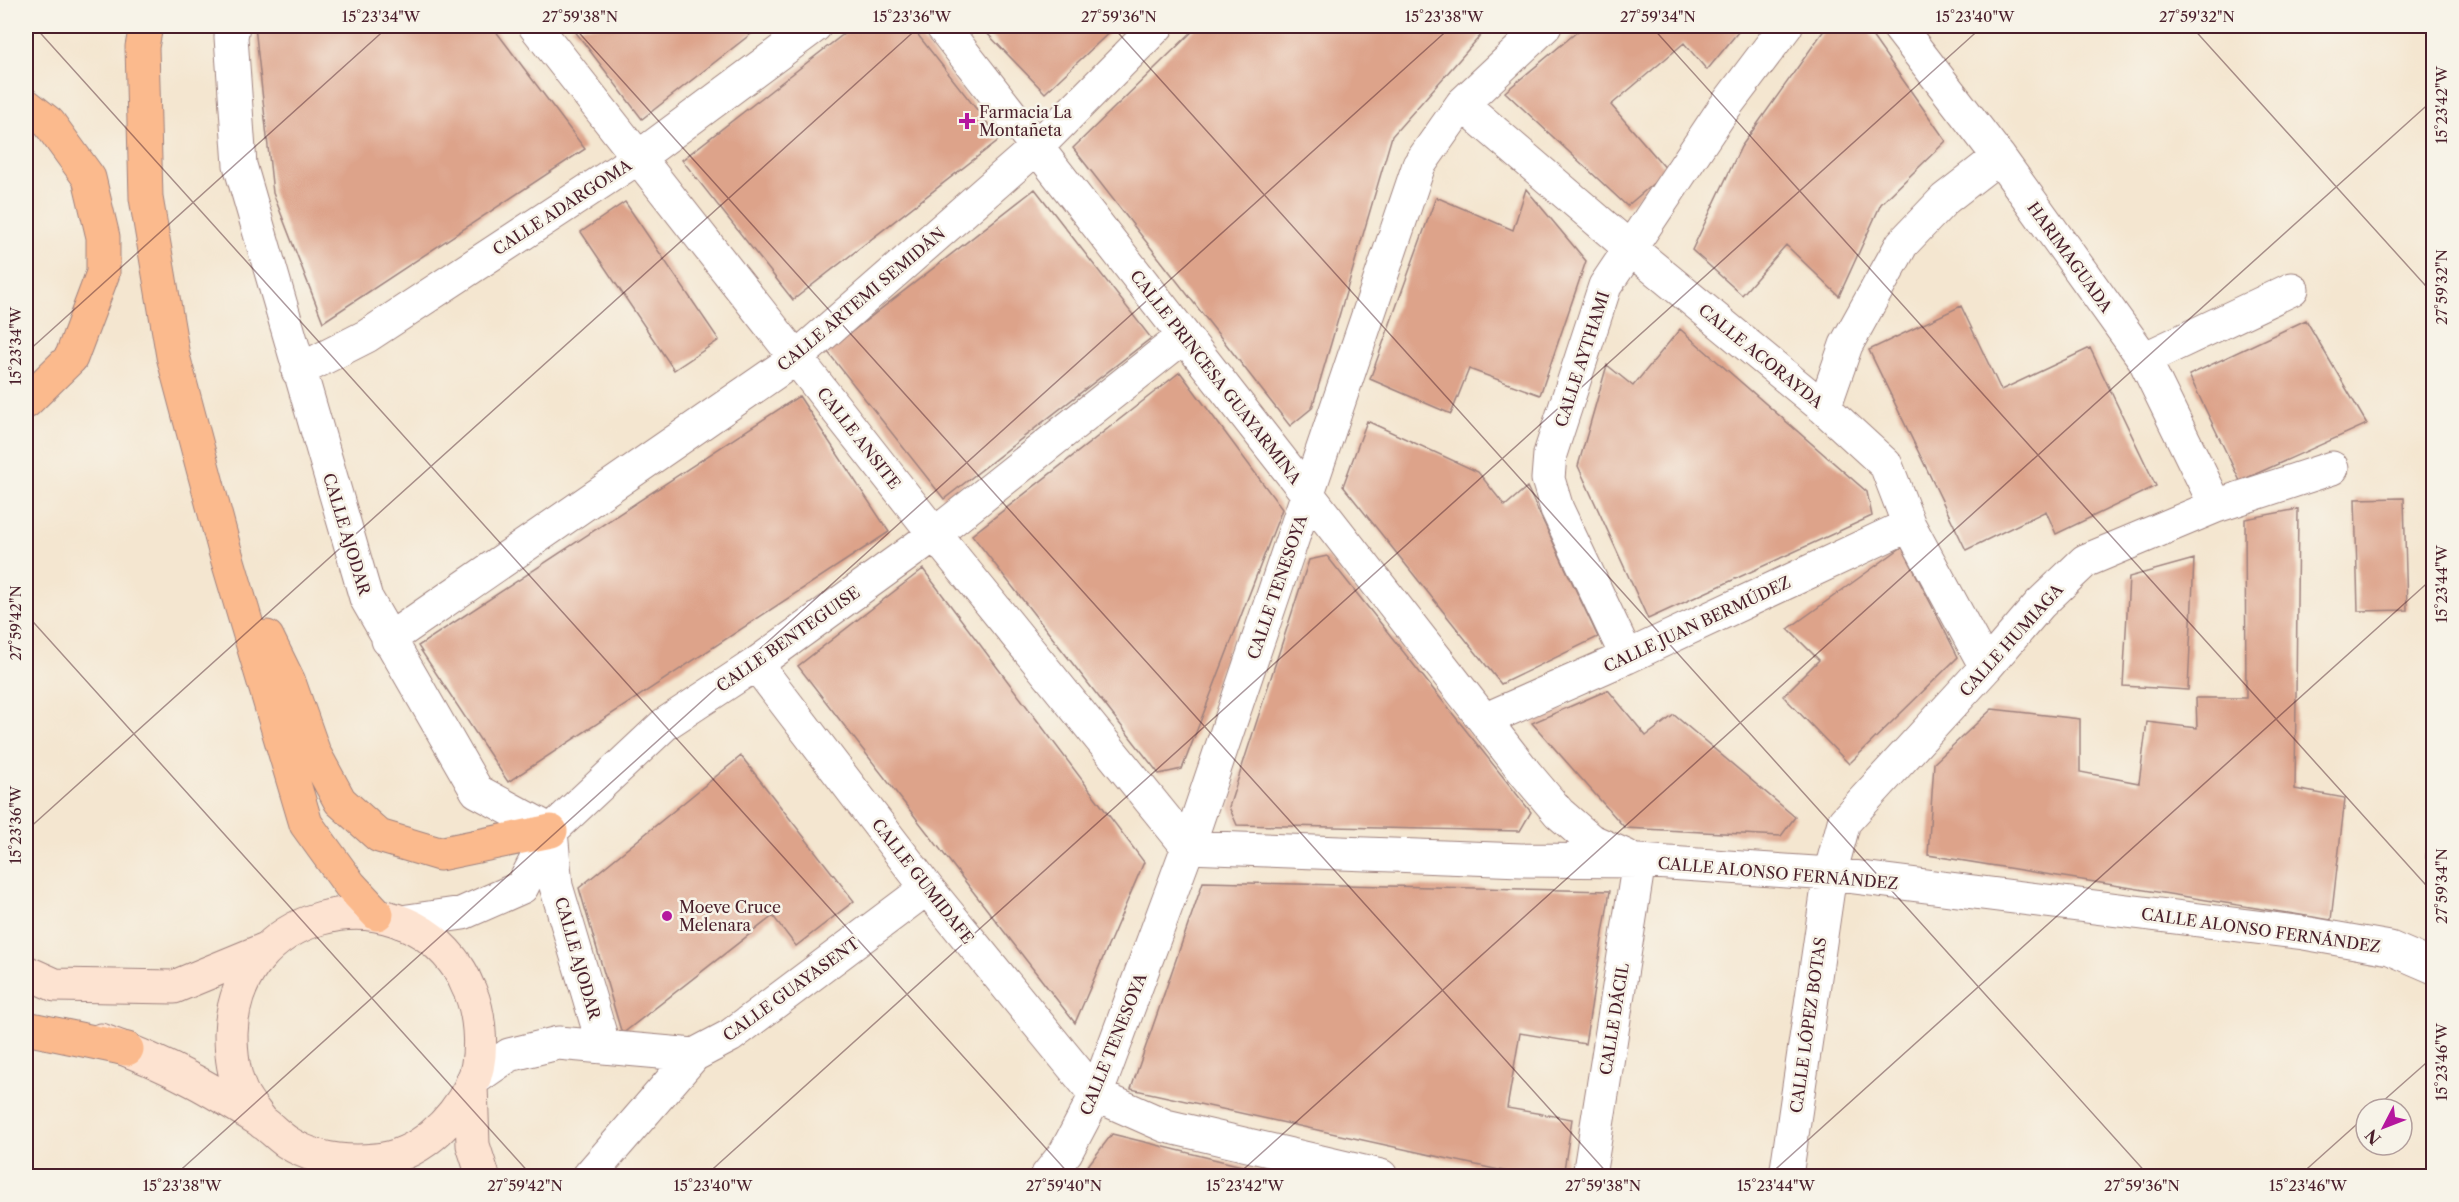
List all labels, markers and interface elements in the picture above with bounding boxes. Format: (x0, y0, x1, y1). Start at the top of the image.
text: 15°23'34"W (342, 7, 421, 26)
text: 27°59'38"N (542, 7, 618, 26)
text: 15°23'36"W (873, 7, 952, 26)
text: 27°59'36"N (1081, 7, 1157, 26)
text: 15°23'38"W (1405, 7, 1484, 26)
text: 27°59'34"N (1620, 7, 1696, 26)
text: 15°23'40"W (1936, 7, 2015, 26)
text: 27°59'32"N (2159, 7, 2235, 26)
text: 15°23'42"W (2432, 65, 2451, 144)
place label: Farmacia La Montañeta (979, 102, 1073, 140)
marker: Farmacia La Montañeta (960, 114, 974, 128)
street label: CALLE ADARGOMA (489, 154, 636, 259)
street label: HARIMAGUADA (2023, 198, 2117, 317)
street label: CALLE ARTEMI SEMIDÁN (773, 223, 949, 375)
text: 27°59'32"N (2432, 249, 2451, 325)
street label: CALLE PRINCESA GUAYARMINA (1126, 266, 1306, 489)
street label: CALLE AYTHAMI (1551, 289, 1613, 429)
street label: CALLE ACORAYDA (1695, 300, 1828, 413)
text: 15°23'34"W (6, 306, 25, 385)
street label: CALLE ANSITE (813, 383, 905, 493)
street label: CALLE AJODAR (319, 471, 375, 599)
street label: CALLE TENESOYA (1243, 511, 1311, 662)
text: 15°23'44"W (2432, 544, 2451, 623)
street label: CALLE JUAN BERMÚDEZ (1600, 572, 1794, 676)
street label: CALLE HUMIAGA (1955, 579, 2068, 700)
street label: CALLE BENTEGUISE (712, 582, 864, 696)
text: 27°59'42"N (6, 585, 25, 661)
text: 15°23'36"W (6, 785, 25, 864)
street label: CALLE GUMIDAFE (868, 814, 978, 948)
text: 27°59'34"N (2432, 848, 2451, 924)
street label: CALLE ALONSO FERNÁNDEZ (1657, 853, 1899, 894)
street label: CALLE AJODAR (551, 895, 605, 1023)
place label: Moeve Cruce Melenara (679, 897, 781, 935)
street label: CALLE ALONSO FERNÁNDEZ (2140, 903, 2382, 957)
marker: Moeve Cruce Melenara (660, 909, 674, 923)
street label: CALLE GUAYASENT (719, 933, 863, 1045)
street label: CALLE LÓPEZ BOTAS (1786, 936, 1830, 1114)
street label: CALLE DÁCIL (1595, 961, 1633, 1076)
street label: CALLE TENESOYA (1075, 969, 1151, 1118)
text: 15°23'46"W (2432, 1022, 2451, 1101)
north arrow (2354, 1097, 2414, 1157)
text: N (2361, 1125, 2385, 1149)
text: 15°23'38"W (143, 1176, 222, 1195)
text: 27°59'42"N (487, 1176, 563, 1195)
text: 15°23'40"W (674, 1176, 753, 1195)
text: 27°59'40"N (1026, 1176, 1102, 1195)
text: 15°23'42"W (1206, 1176, 1285, 1195)
text: 27°59'38"N (1565, 1176, 1641, 1195)
text: 15°23'44"W (1737, 1176, 1816, 1195)
text: 27°59'36"N (2104, 1176, 2180, 1195)
text: 15°23'46"W (2269, 1176, 2348, 1195)

